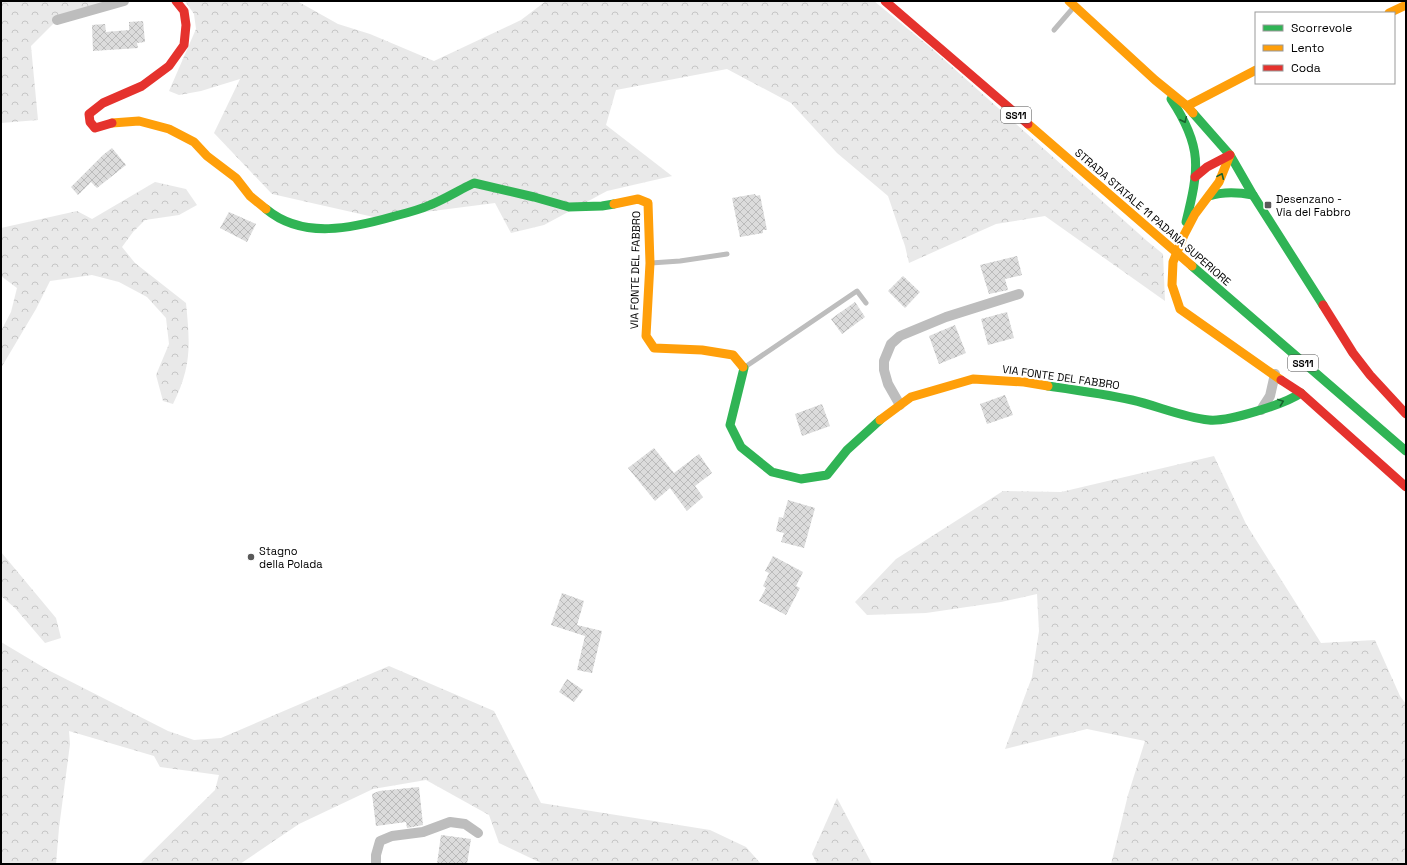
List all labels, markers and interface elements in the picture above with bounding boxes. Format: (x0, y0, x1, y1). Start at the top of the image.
legend (1255, 12, 1395, 84)
text: Scorrevole (1291, 20, 1352, 36)
text: Lento (1291, 40, 1325, 56)
text: Coda (1291, 60, 1321, 76)
road number: SS11 (1001, 107, 1031, 123)
one-way arrow (1179, 116, 1187, 123)
street label: STRADA STATALE 11 PADANA SUPERIORE (1072, 145, 1234, 289)
one-way arrow (1216, 173, 1224, 181)
place label: Desenzano - Via del Fabbro (1276, 192, 1351, 219)
marker: Desenzano - Via del Fabbro (1263, 200, 1273, 210)
street label: VIA FONTE DEL FABBRO (627, 211, 643, 329)
road number: SS11 (1288, 355, 1318, 371)
street label: VIA FONTE DEL FABBRO (1001, 362, 1121, 392)
one-way arrow (1278, 399, 1285, 407)
place label: Stagno della Polada (259, 544, 323, 571)
marker: Stagno della Polada (246, 552, 256, 562)

